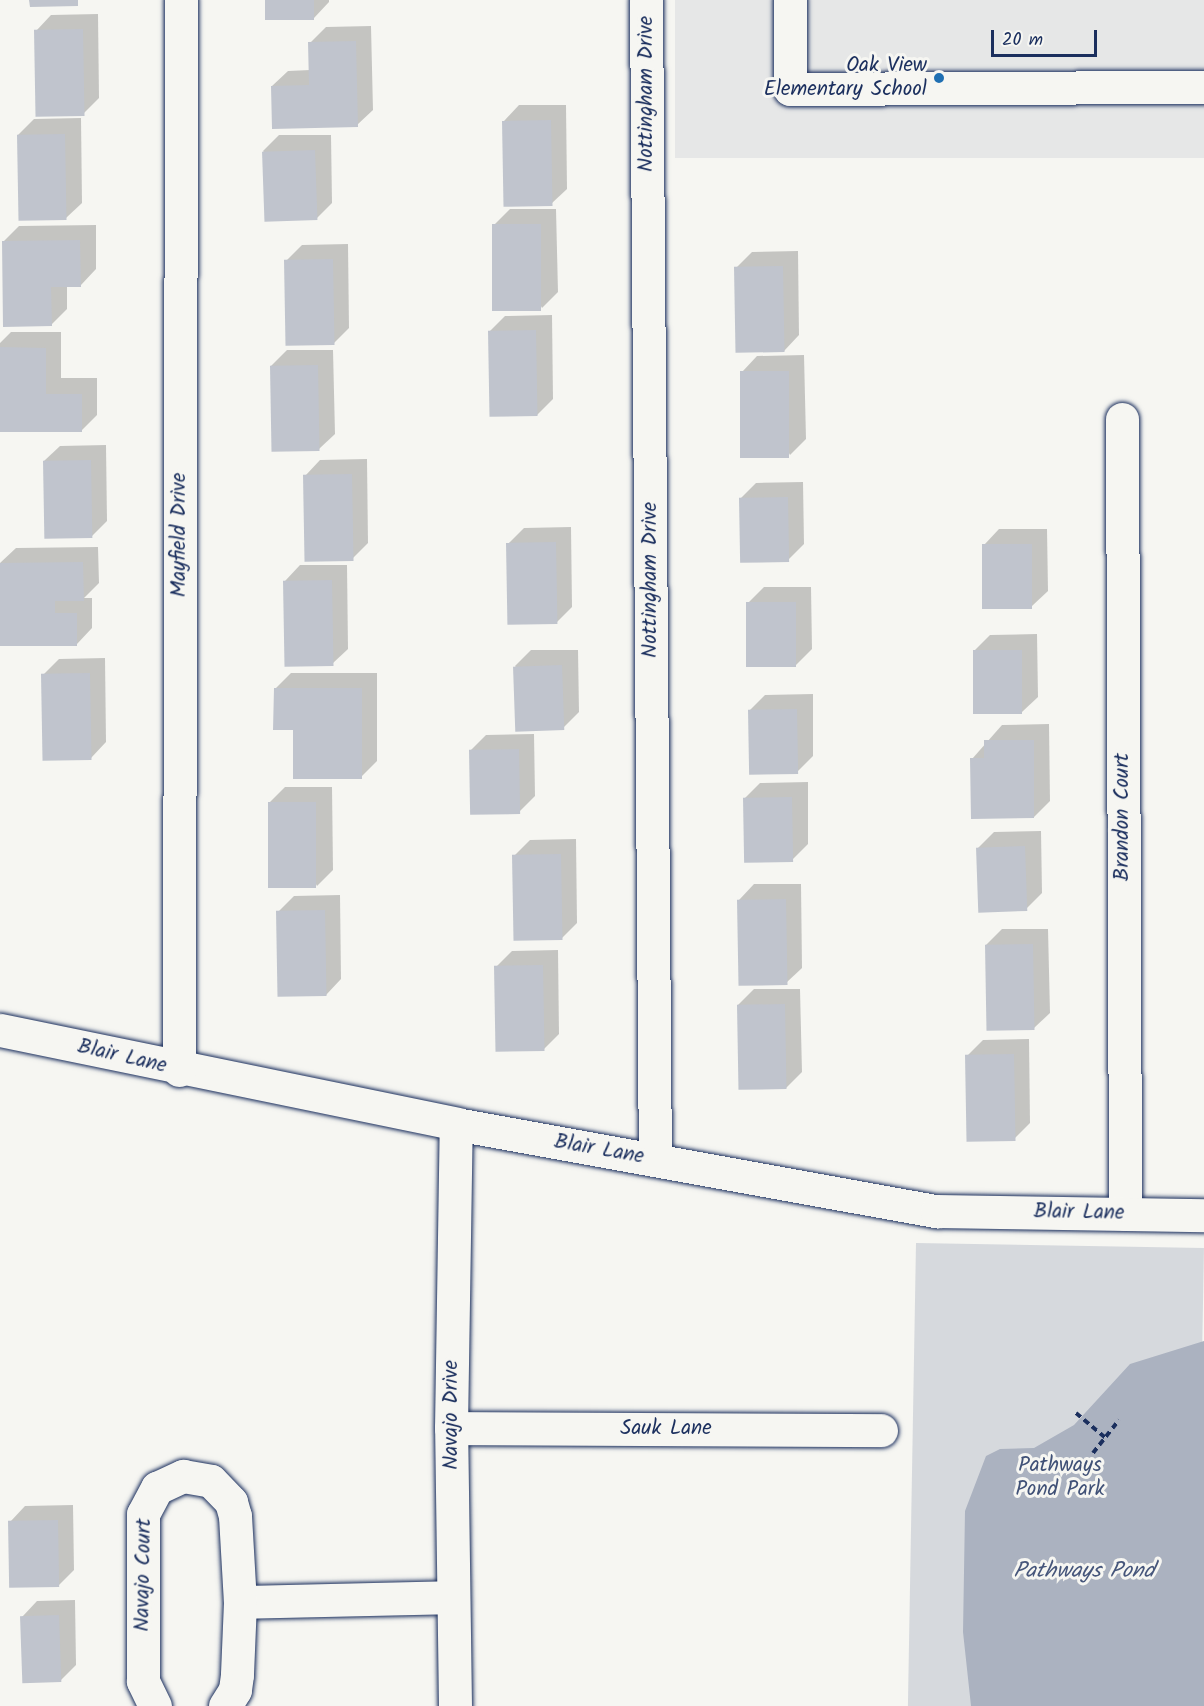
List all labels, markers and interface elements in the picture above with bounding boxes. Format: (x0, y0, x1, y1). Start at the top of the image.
street label: Nottingham Drive (634, 16, 660, 172)
scale bar (994, 18, 1100, 56)
text: 20 m (1002, 26, 1043, 55)
place label: Oak View Elementary School (764, 53, 927, 103)
marker: Oak View Elementary School (932, 71, 946, 85)
street label: Mayfield Drive (167, 473, 193, 597)
street label: Nottingham Drive (638, 502, 664, 658)
street label: Brandon Court (1110, 753, 1136, 881)
street label: Blair Lane (75, 1035, 169, 1079)
street label: Blair Lane (552, 1130, 646, 1170)
street label: Blair Lane (1033, 1200, 1125, 1226)
street label: Navajo Drive (439, 1360, 465, 1470)
street label: Sauk Lane (620, 1416, 712, 1442)
park label: Pathways Pond Park (1015, 1453, 1105, 1503)
street label: Navajo Court (130, 1518, 158, 1632)
water label: Pathways Pond (1014, 1559, 1154, 1585)

